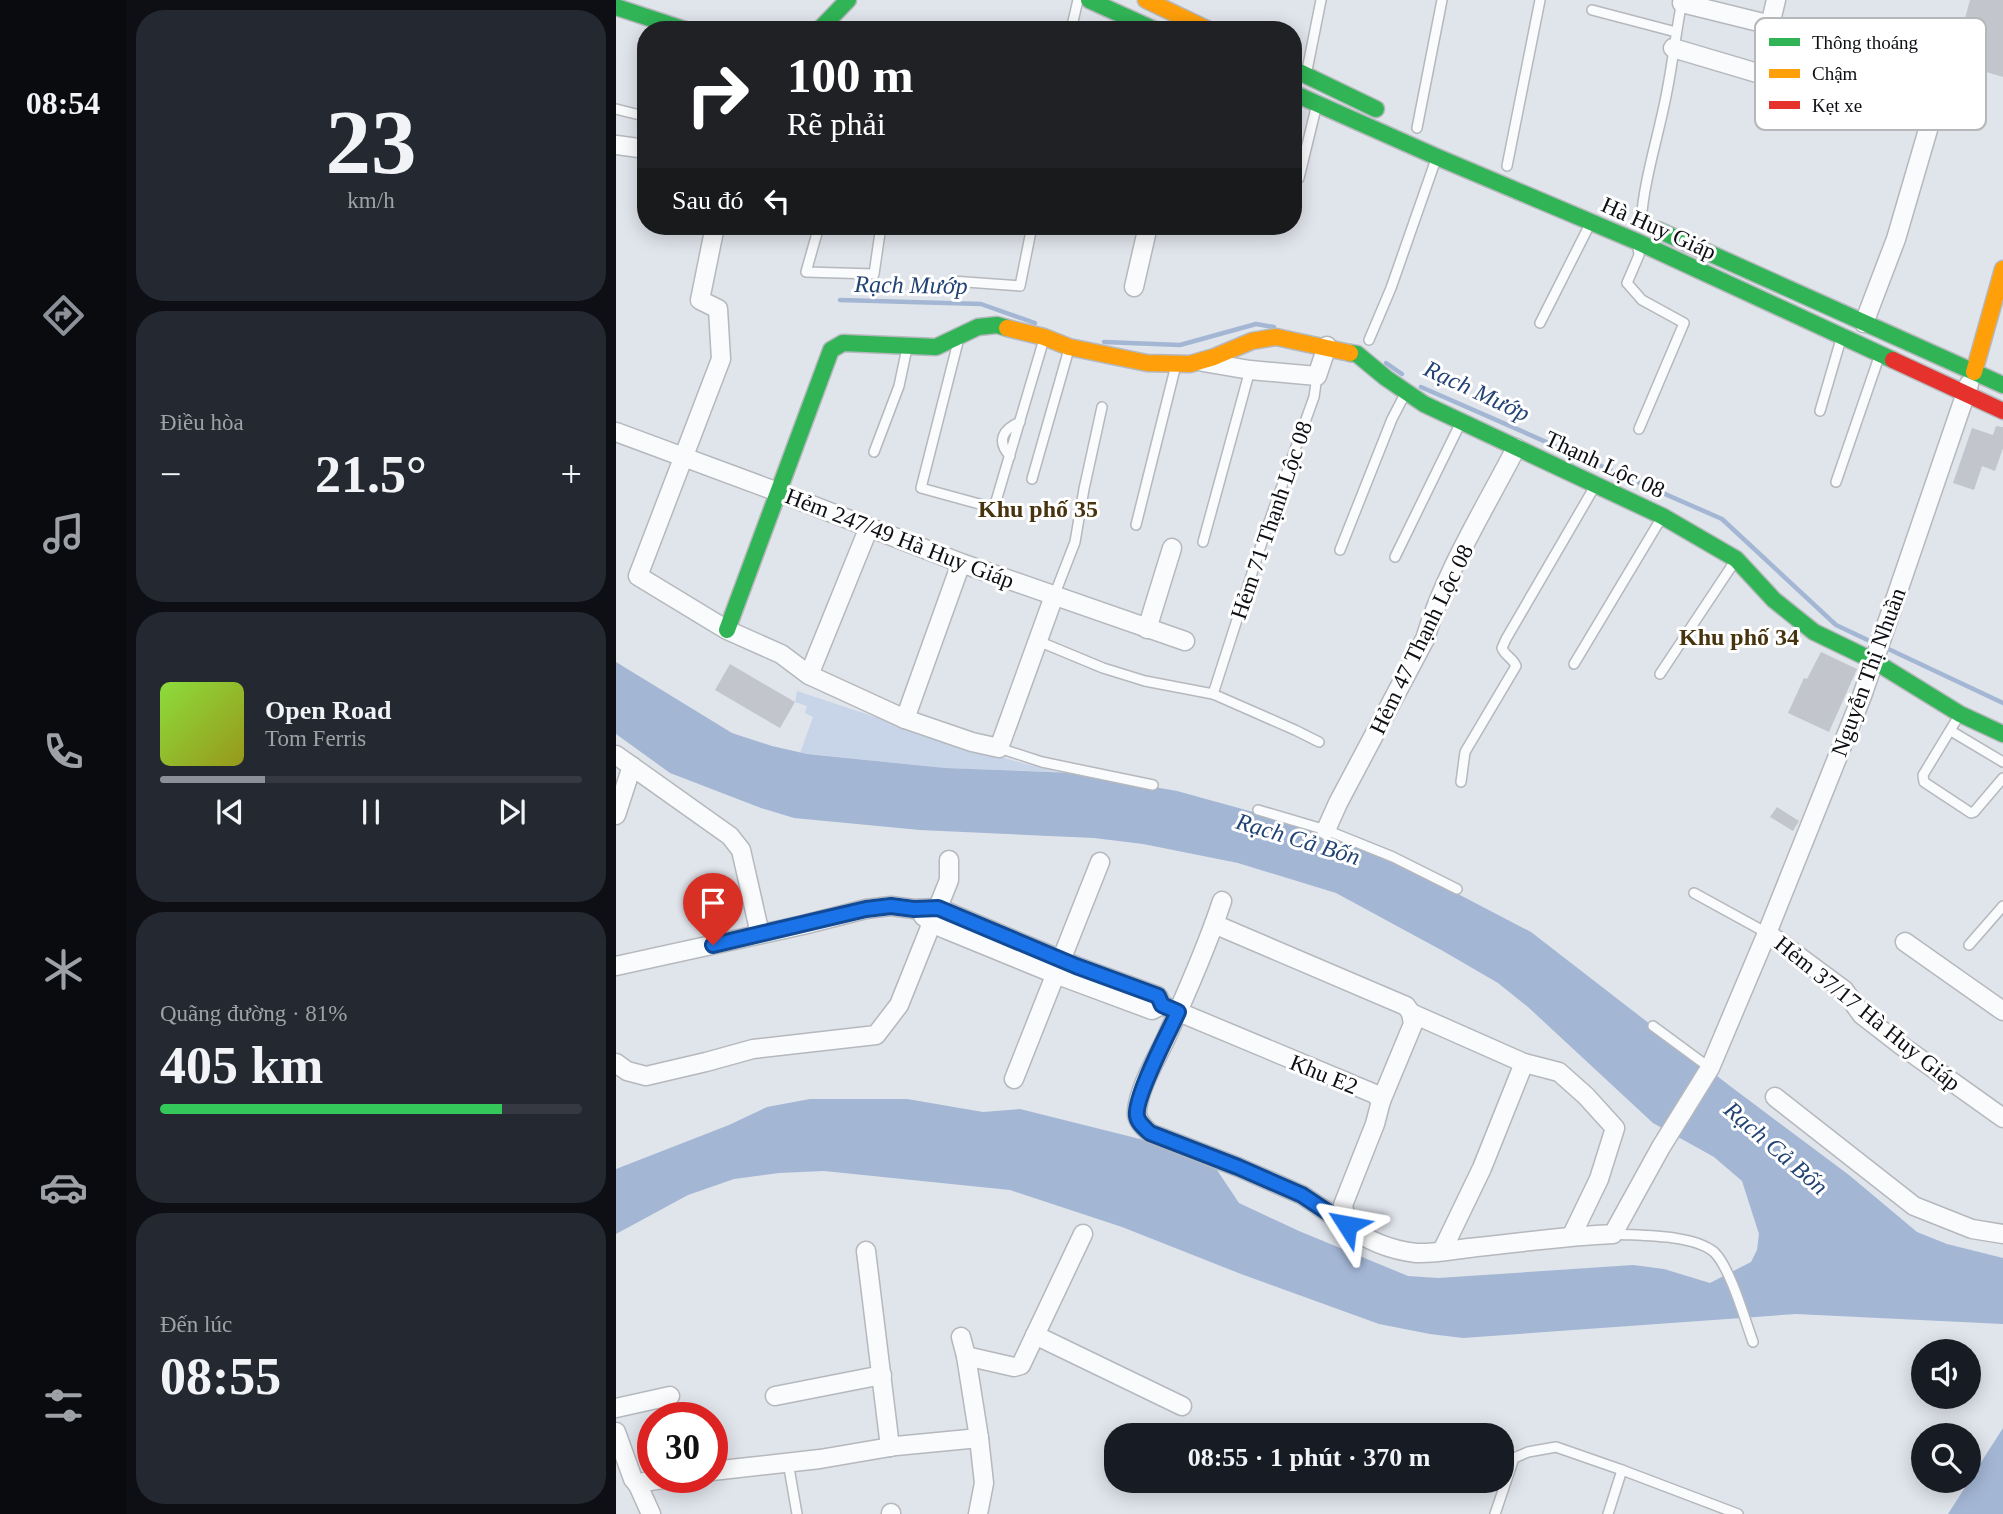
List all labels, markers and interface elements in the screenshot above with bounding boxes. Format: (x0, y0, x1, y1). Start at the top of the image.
legend (1755, 18, 1986, 130)
text: Thông thoáng (1812, 32, 1919, 53)
text: 100 m (787, 48, 914, 103)
icon: right (672, 49, 763, 140)
text: Chậm (1812, 63, 1858, 84)
text: 08:54 (26, 85, 100, 121)
text: 23 (326, 92, 417, 193)
text: Kẹt xe (1812, 95, 1862, 116)
text: Rẽ phải (787, 106, 886, 142)
icon: left (758, 182, 796, 220)
text: Sau đó (672, 186, 744, 215)
text: km/h (347, 188, 395, 213)
street label: Hà Huy Giáp (1598, 192, 1720, 265)
water label: Rạch Mướp (853, 271, 968, 299)
icon: directions (39, 291, 88, 340)
water label: Rạch Mướp (1419, 355, 1534, 427)
text: Điều hòa (160, 410, 244, 435)
street label: Hẻm 71 Thạnh Lộc 08 (1226, 418, 1317, 622)
street label: Thạnh Lộc 08 (1541, 426, 1669, 503)
text: 21.5° (315, 446, 427, 503)
text: − (160, 453, 181, 495)
text: + (561, 453, 582, 495)
street label: Hẻm 247/49 Hà Huy Giáp (782, 483, 1018, 594)
district label: Khu phố 35 (978, 496, 1098, 522)
icon: music (39, 509, 88, 558)
street label: Hẻm 47 Thạnh Lộc 08 (1365, 540, 1478, 738)
street label: Nguyễn Thị Nhuần (1826, 584, 1911, 760)
district label: Khu phố 34 (1679, 624, 1799, 650)
text: Open Road (265, 696, 391, 725)
text: Tom Ferris (265, 726, 366, 751)
icon: phone (39, 727, 88, 776)
icon: previous (211, 793, 249, 831)
icon: pause (352, 793, 390, 831)
icon: next (493, 793, 531, 831)
water label: Rạch Cả Bốn (1232, 808, 1363, 870)
pin (683, 873, 743, 945)
icon: arrive (694, 884, 732, 922)
street label: Hẻm 37/17 Hà Huy Giáp (1770, 931, 1965, 1096)
icon: climate (39, 945, 88, 994)
text: Quãng đường · 81% (160, 1001, 348, 1026)
text: 405 km (160, 1037, 323, 1094)
street label: Khu E2 (1286, 1050, 1361, 1099)
water label: Rạch Cả Bốn (1718, 1096, 1833, 1200)
icon: car (39, 1163, 88, 1212)
position arrow (1310, 1188, 1384, 1262)
text: Đến lúc (160, 1312, 232, 1337)
map controls (1911, 1339, 1981, 1493)
button: sound (1911, 1339, 1981, 1409)
text: 08:55 (160, 1348, 281, 1405)
icon: filters (39, 1381, 88, 1430)
speed limit sign: 30 (637, 1402, 728, 1493)
button: search (1911, 1423, 1981, 1493)
text: 08:55 · 1 phút · 370 m (1188, 1443, 1430, 1472)

